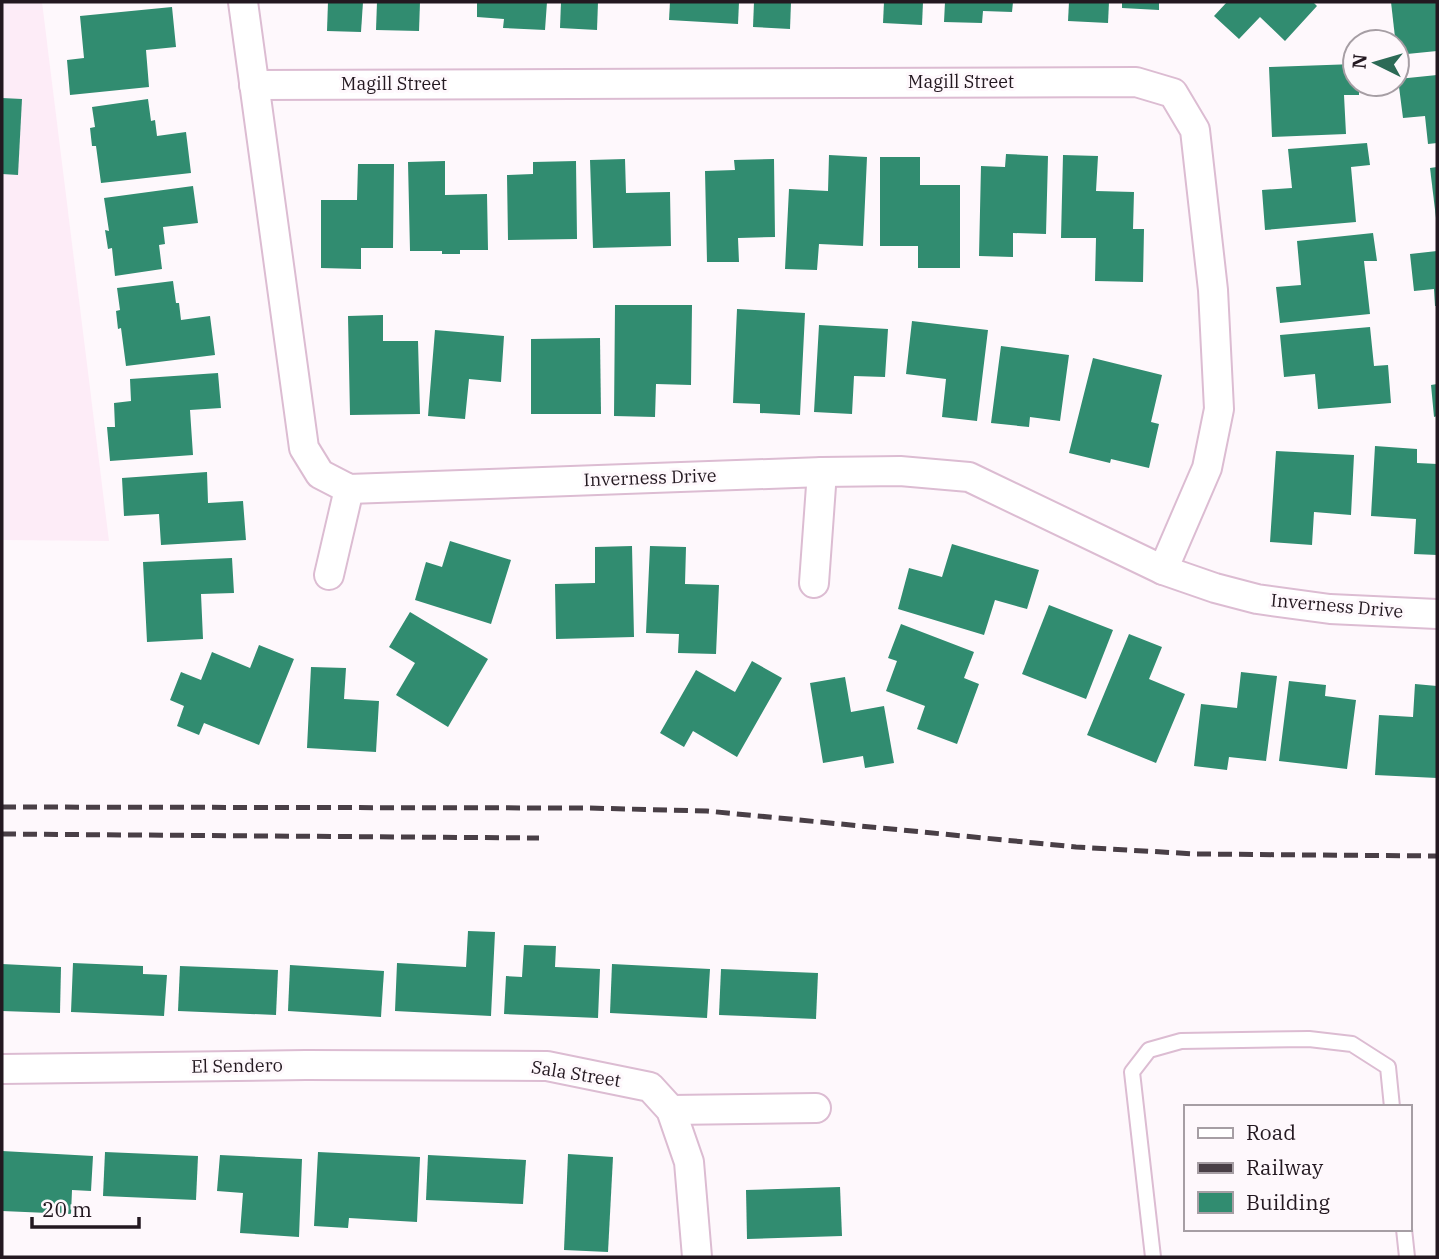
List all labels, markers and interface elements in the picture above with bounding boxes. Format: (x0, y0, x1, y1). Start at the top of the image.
north arrow (1341, 28, 1411, 98)
text: N (1346, 53, 1372, 70)
street label: Magill Street (908, 70, 1014, 93)
street label: Magill Street (341, 72, 447, 95)
street label: Inverness Drive (583, 464, 717, 491)
street label: Inverness Drive (1270, 588, 1404, 623)
street label: El Sendero (191, 1053, 283, 1078)
street label: Sala Street (530, 1055, 623, 1092)
legend (1184, 1105, 1411, 1231)
text: Road (1246, 1118, 1296, 1146)
text: Railway (1246, 1153, 1324, 1181)
scale bar (32, 1186, 138, 1230)
text: Building (1246, 1188, 1331, 1216)
text: 20 m (42, 1195, 92, 1223)

